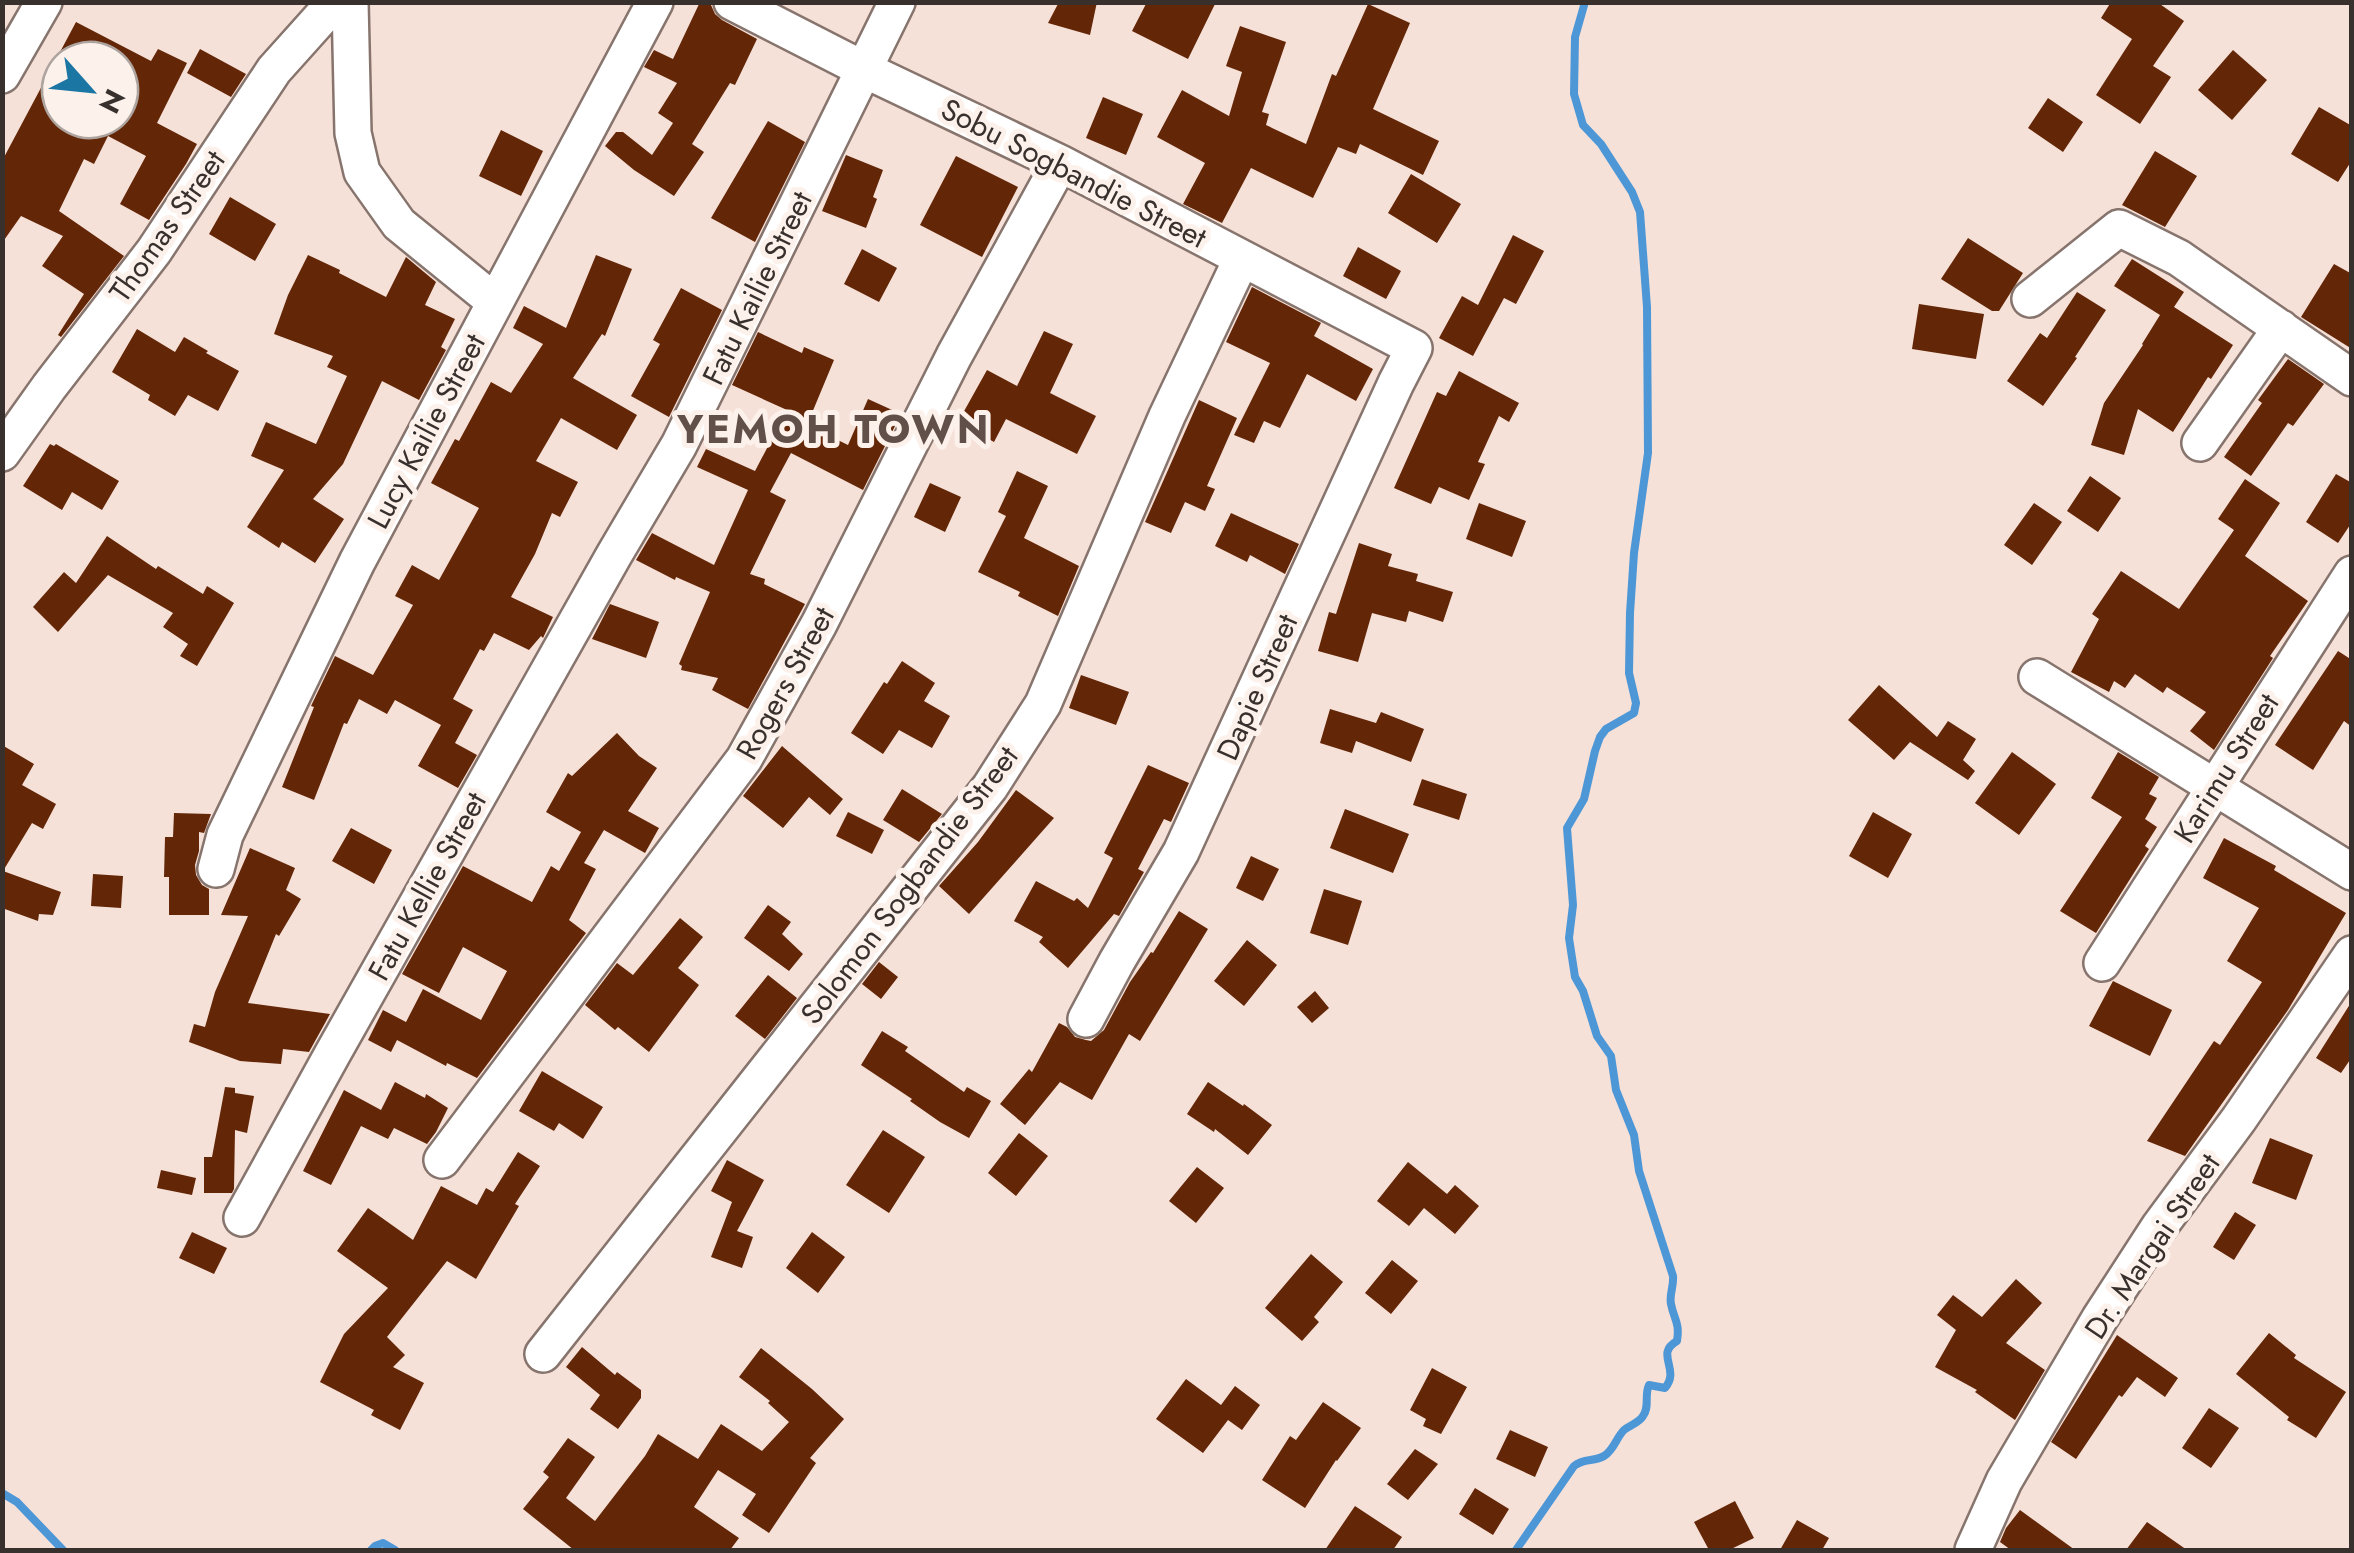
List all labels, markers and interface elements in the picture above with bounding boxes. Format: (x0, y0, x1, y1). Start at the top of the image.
north arrow (40, 40, 140, 140)
text: N (89, 82, 135, 120)
street label: Sobu Sogbandie Street (934, 87, 1215, 259)
street label: Thomas Street (99, 141, 236, 311)
street label: Fatu Kailie Street (692, 183, 823, 392)
street label: Lucy Kailie Street (357, 325, 496, 536)
district label: YEMOH TOWN (676, 400, 991, 458)
street label: Rogers Street (725, 598, 845, 767)
street label: Dapie Street (1206, 606, 1309, 767)
street label: Karimu Street (2163, 684, 2289, 851)
street label: Solomon Sogbandie Street (790, 736, 1029, 1033)
street label: Fatu Kellie Street (357, 783, 497, 988)
street label: Dr. Margai Street (2074, 1144, 2230, 1347)

